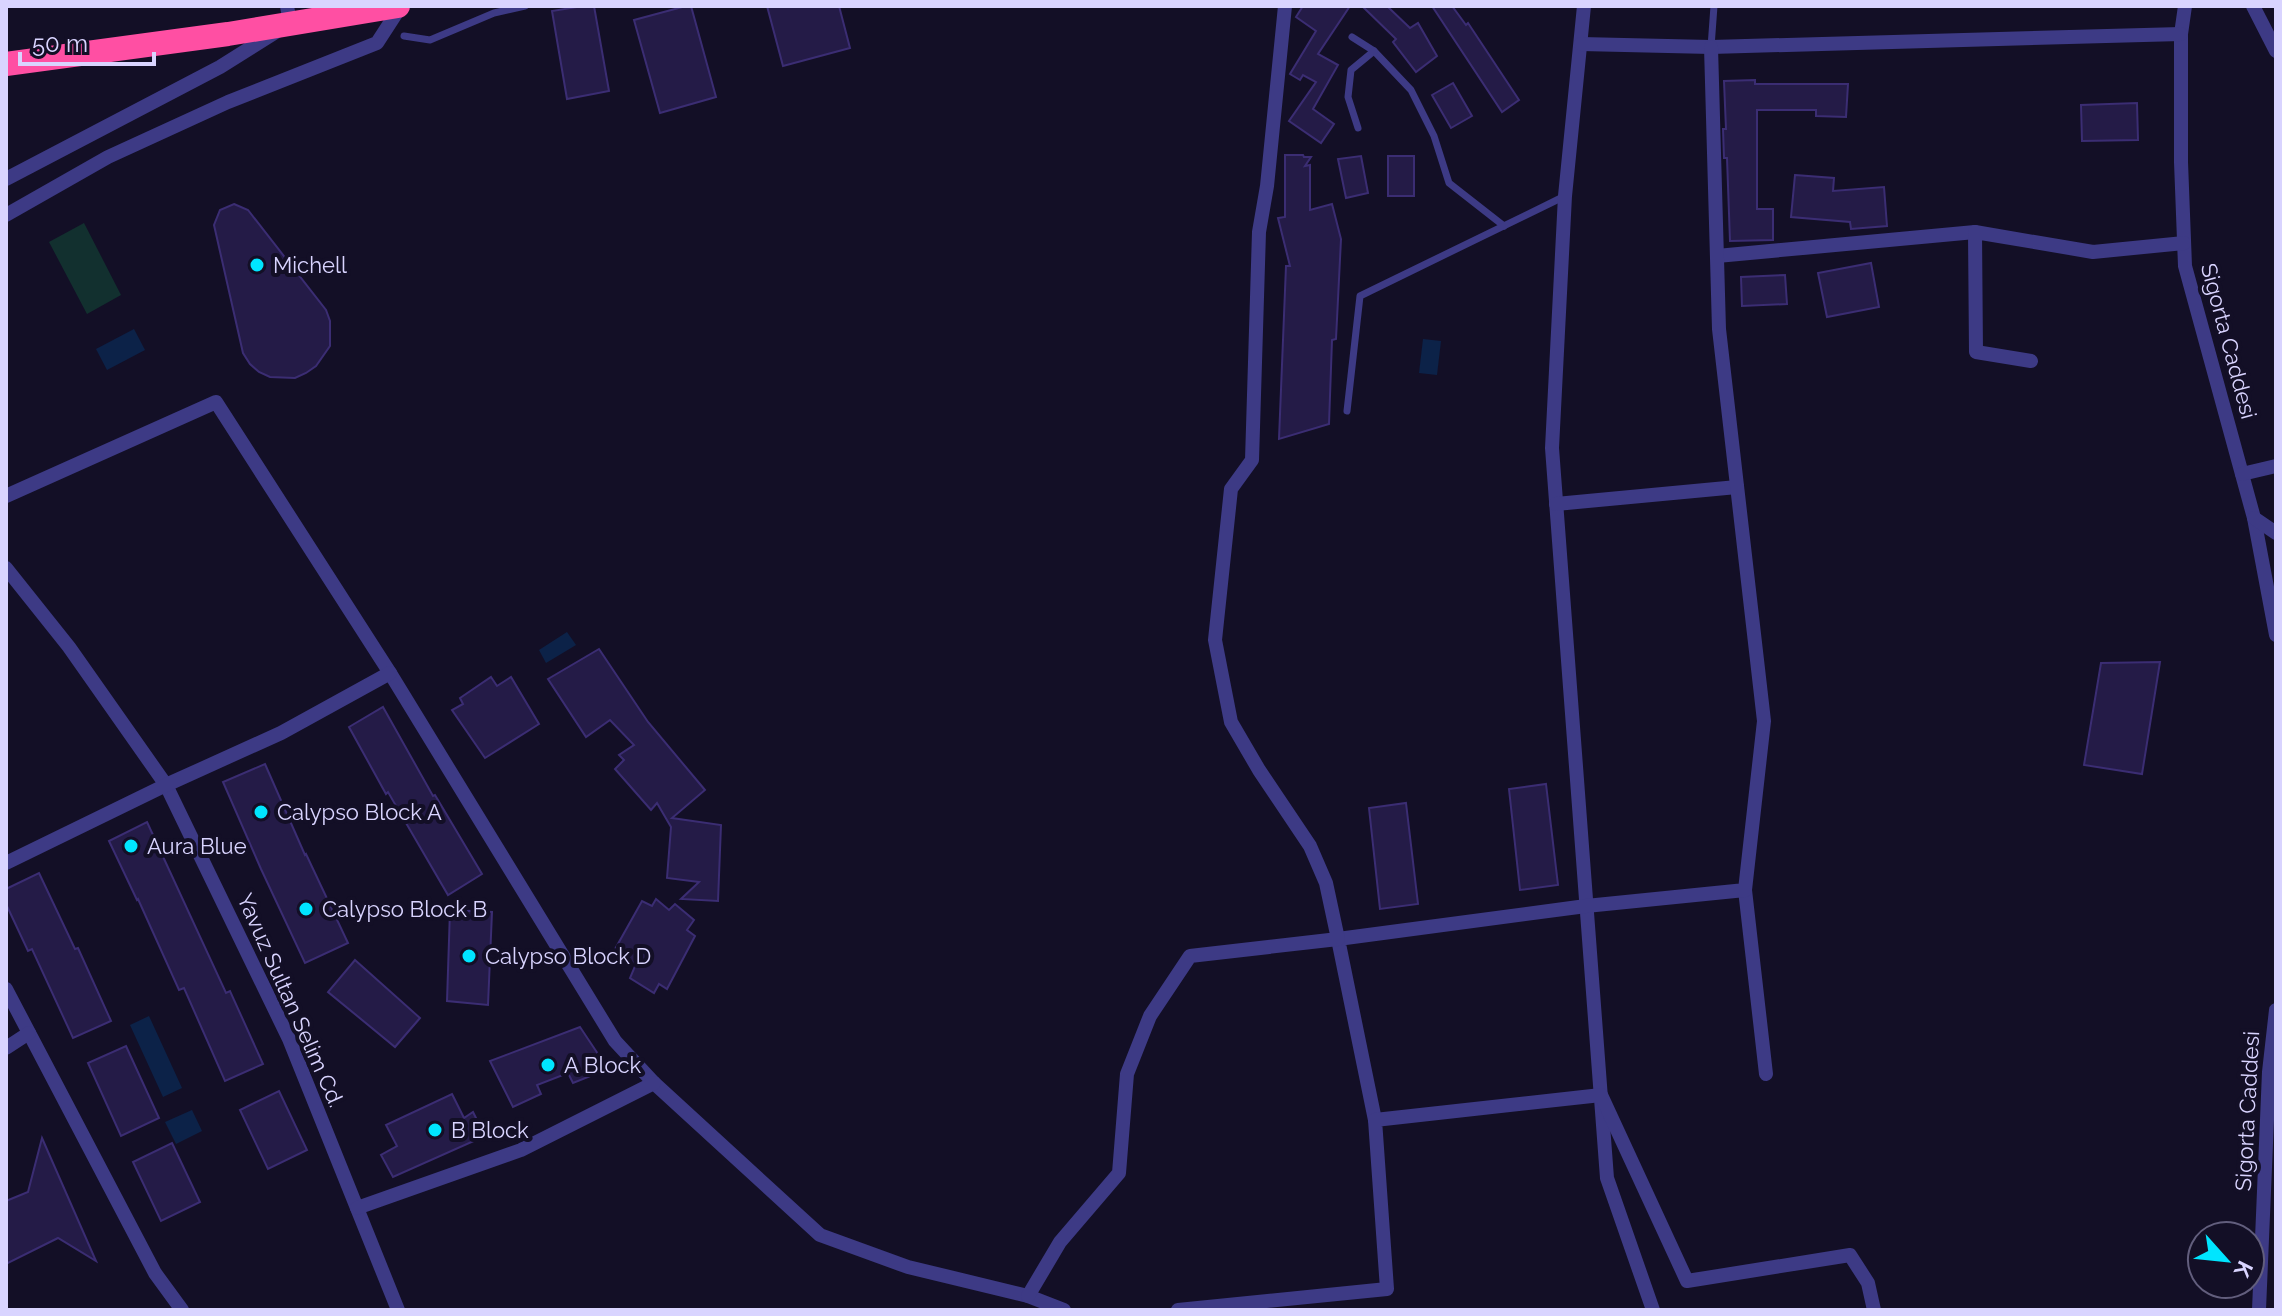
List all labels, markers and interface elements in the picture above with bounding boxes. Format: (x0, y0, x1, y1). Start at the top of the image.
scale bar (20, 16, 154, 66)
text: 50 m (32, 29, 88, 58)
place label: Michell (273, 252, 347, 278)
marker: Michell (248, 256, 266, 274)
street label: Sigorta Caddesi (2196, 260, 2262, 422)
place label: Calypso Block A (277, 799, 442, 825)
marker: Calypso Block A (252, 803, 270, 821)
place label: Aura Blue (147, 833, 247, 859)
marker: Aura Blue (122, 837, 140, 855)
street label: Yavuz Sultan Selim Cd. (232, 889, 350, 1111)
place label: Calypso Block B (322, 896, 487, 922)
marker: Calypso Block B (297, 900, 315, 918)
place label: Calypso Block D (485, 943, 651, 969)
marker: Calypso Block D (460, 947, 478, 965)
street label: Sigorta Caddesi (2230, 1030, 2264, 1192)
place label: A Block (564, 1052, 642, 1078)
marker: A Block (539, 1056, 557, 1074)
place label: B Block (451, 1117, 529, 1143)
marker: B Block (426, 1121, 444, 1139)
north arrow (2186, 1220, 2266, 1300)
text: K (2229, 1257, 2259, 1282)

